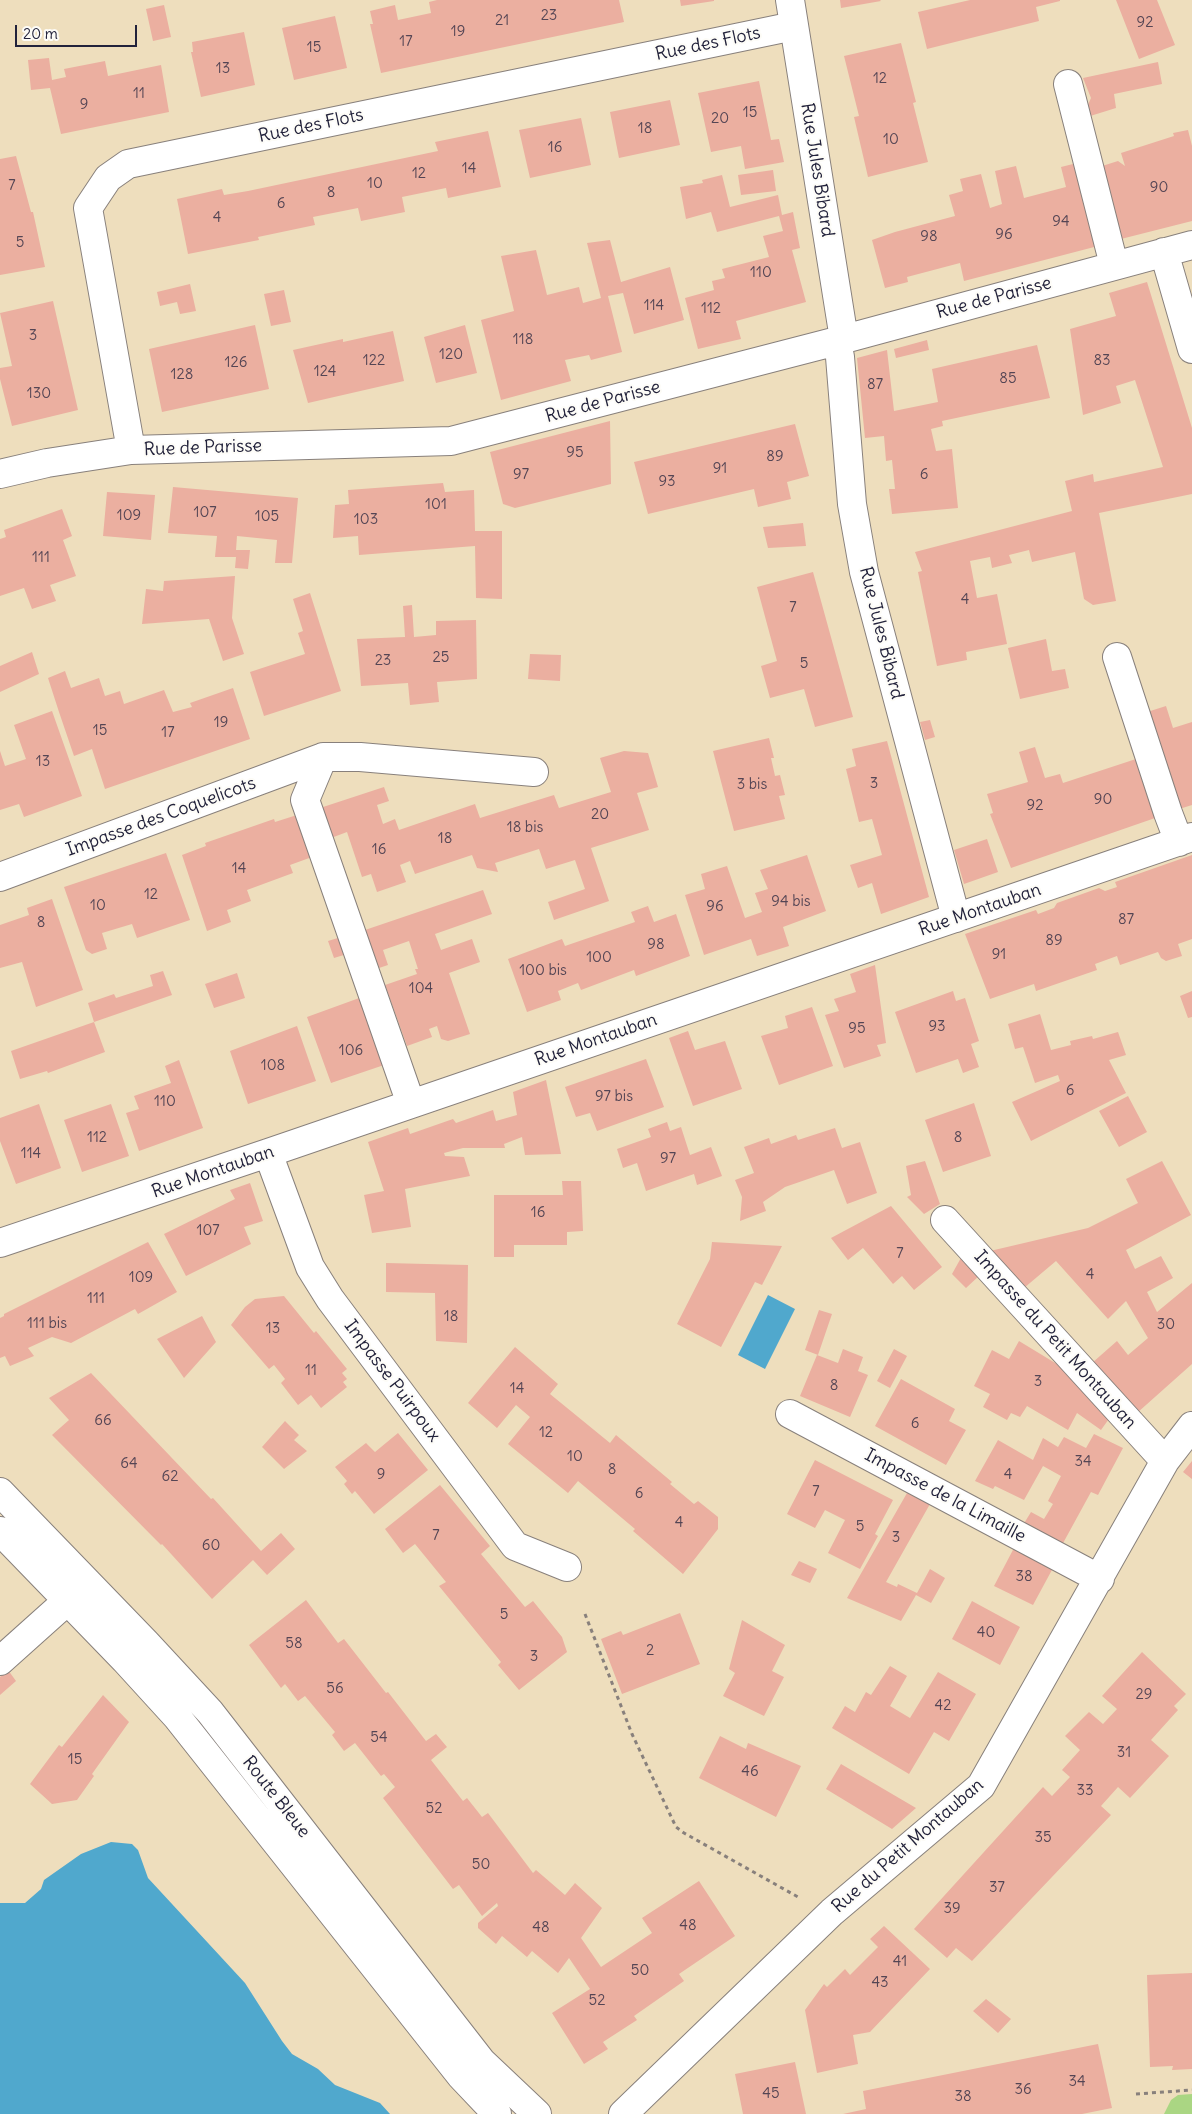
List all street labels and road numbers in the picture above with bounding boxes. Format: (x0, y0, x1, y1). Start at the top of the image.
street label: Rue des Flots (653, 22, 763, 66)
street label: Rue Jules Bibard (796, 101, 838, 239)
street label: Rue des Flots (256, 104, 366, 148)
street label: Rue de Parisse (934, 272, 1054, 324)
street label: Rue de Parisse (543, 376, 663, 428)
street label: Rue de Parisse (143, 435, 263, 461)
street label: Rue Jules Bibard (854, 565, 908, 701)
street label: Impasse des Coquelicots (63, 773, 259, 861)
street label: Rue Montauban (916, 879, 1044, 941)
street label: Rue Montauban (532, 1009, 660, 1071)
street label: Rue Montauban (149, 1141, 277, 1203)
street label: Impasse du Petit Montauban (969, 1246, 1141, 1434)
street label: Impasse Puirpoux (339, 1316, 445, 1446)
street label: Impasse de la Limaille (861, 1444, 1029, 1548)
street label: Route Bleue (237, 1752, 315, 1842)
street label: Rue du Petit Montauban (828, 1774, 988, 1918)

